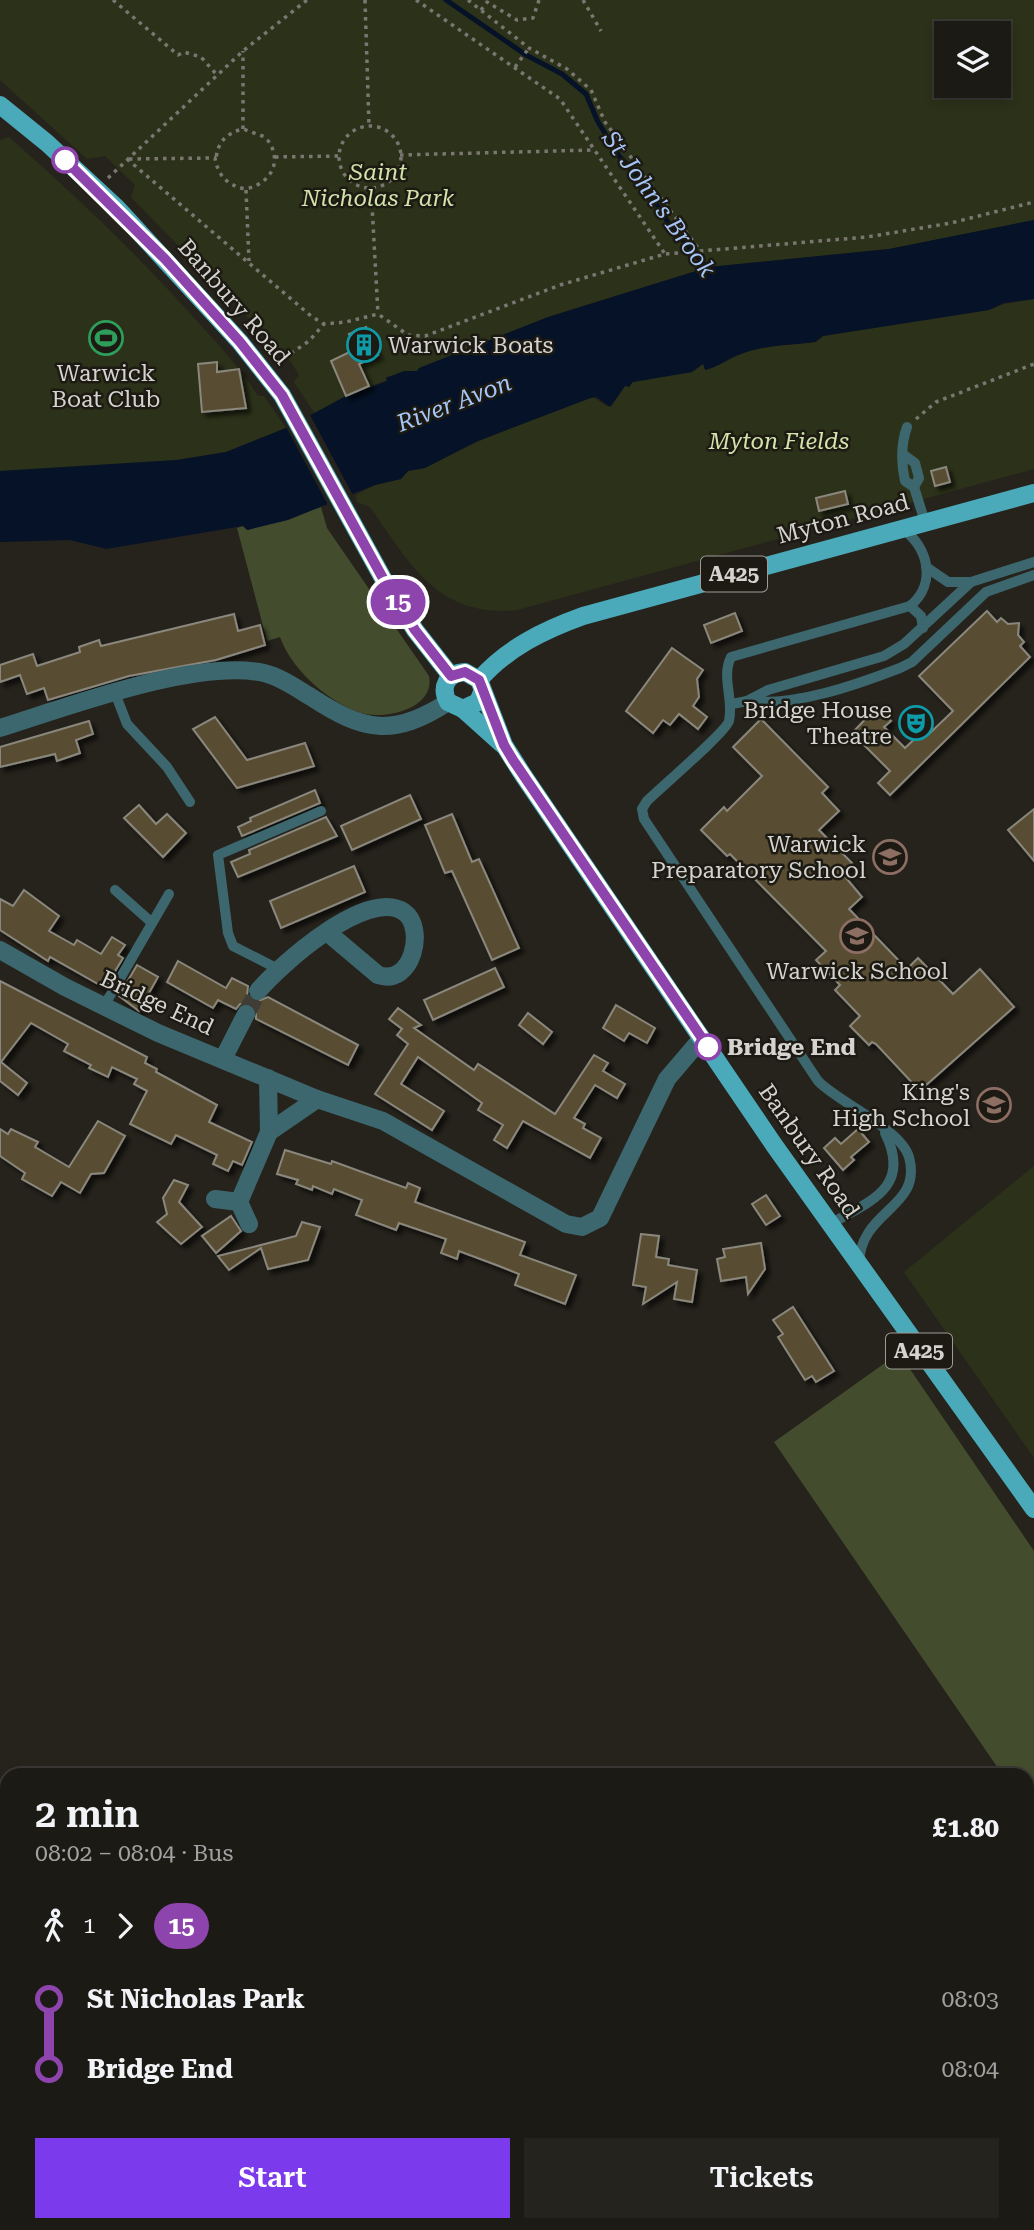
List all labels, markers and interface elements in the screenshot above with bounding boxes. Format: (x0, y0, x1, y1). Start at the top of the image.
map controls (934, 21, 1011, 98)
button: layers (934, 21, 1011, 98)
water label: St John's Brook (596, 125, 721, 283)
unlabelled marker (52, 147, 78, 173)
park label: Saint Nicholas Park (301, 159, 455, 212)
street label: Banbury Road (172, 234, 296, 370)
sports icon: Warwick Boat Club (87, 319, 125, 357)
building icon: Warwick Boats (345, 326, 383, 364)
place label: Warwick Boats (388, 332, 554, 359)
place label: Warwick Boat Club (52, 360, 160, 413)
water label: River Avon (392, 368, 515, 438)
park label: Myton Fields (708, 428, 849, 455)
street label: Myton Road (774, 488, 912, 550)
road number: A425 (701, 556, 767, 592)
line badge: 15 (366, 579, 430, 625)
text: 15 (385, 588, 411, 616)
place label: Bridge House Theatre (743, 697, 892, 750)
theatre icon: Bridge House Theatre (897, 704, 935, 742)
place label: Warwick Preparatory School (651, 831, 866, 884)
school or university icon: Warwick Preparatory School (871, 838, 909, 876)
school or university icon: Warwick School (838, 917, 876, 955)
place label: Warwick School (766, 958, 948, 985)
street label: Bridge End (96, 965, 218, 1041)
marker: Bridge End (695, 1034, 721, 1060)
place label: Bridge End (727, 1034, 856, 1061)
street label: Banbury Road (753, 1079, 865, 1223)
place label: King's High School (832, 1079, 970, 1132)
school or university icon: King's High School (975, 1086, 1013, 1124)
road number: A425 (886, 1334, 952, 1368)
text: 2 min (35, 1792, 140, 1836)
text: £1.80 (933, 1813, 999, 1843)
text: 08:02 – 08:04 · Bus (35, 1840, 233, 1867)
icon: walk (35, 1907, 73, 1945)
icon: forward (106, 1907, 144, 1945)
text: 1 (83, 1912, 96, 1939)
text: 15 (168, 1912, 195, 1940)
text: St Nicholas Park (87, 1984, 305, 2014)
text: 08:03 (942, 1986, 999, 2013)
text: Bridge End (87, 2054, 233, 2084)
text: 08:04 (942, 2056, 999, 2083)
button: Start (35, 2138, 510, 2218)
button: Tickets (524, 2138, 999, 2218)

